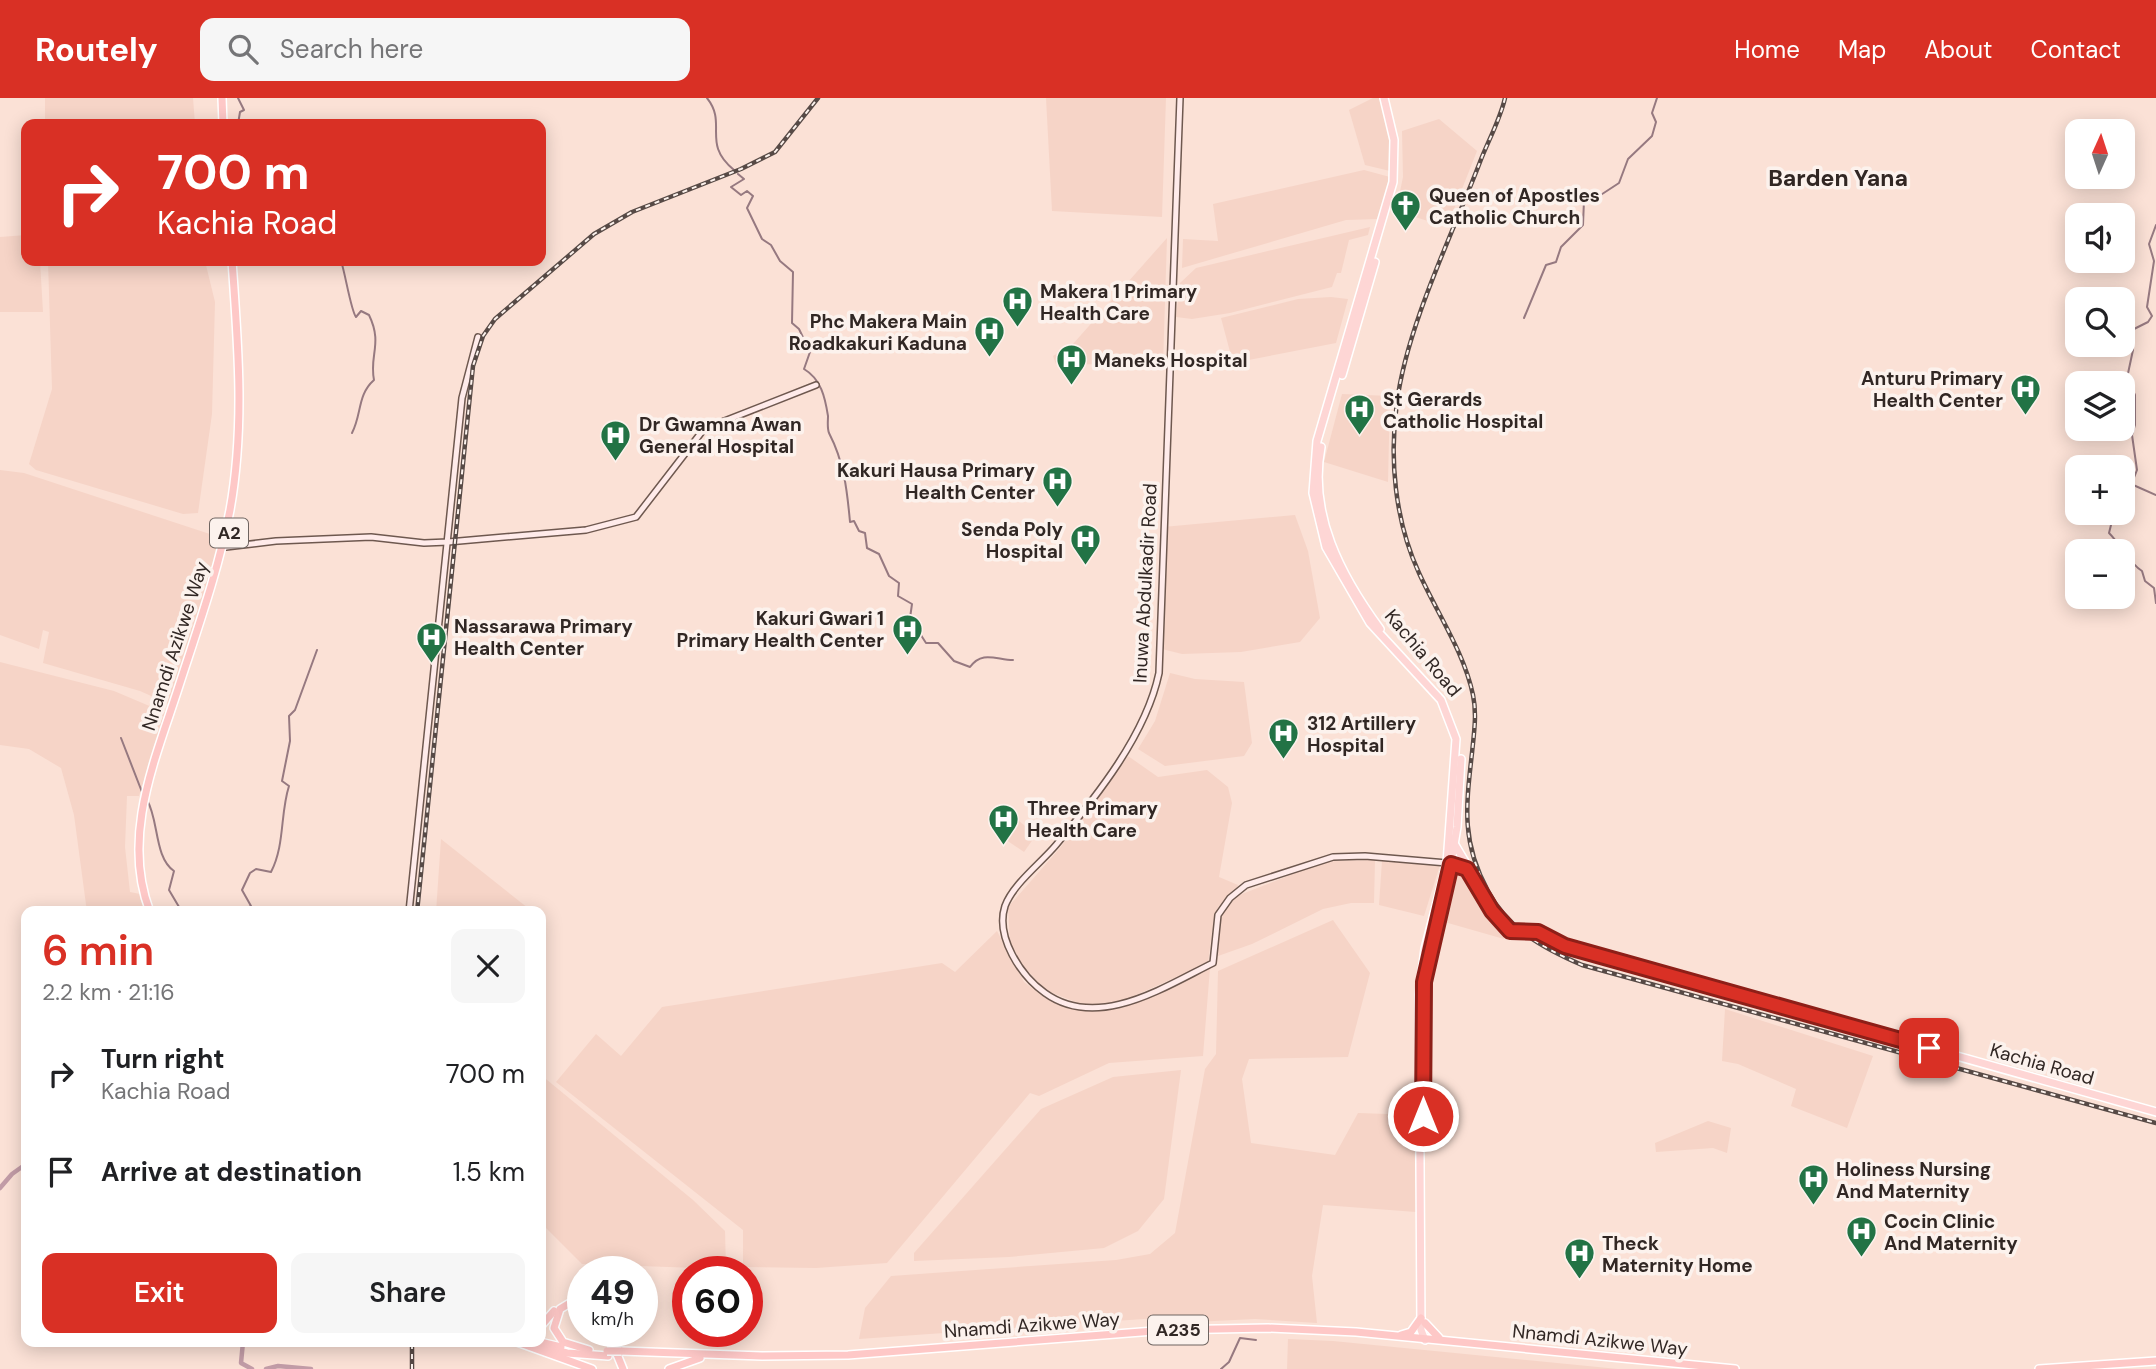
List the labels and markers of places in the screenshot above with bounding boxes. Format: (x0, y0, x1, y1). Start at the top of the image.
place label: Queen of Apostles Catholic Church (1429, 183, 1600, 230)
church icon: Queen of Apostles Catholic Church (1389, 189, 1423, 233)
place label: Makera 1 Primary Health Care (1040, 279, 1198, 326)
hospital icon: Makera 1 Primary Health Care (1000, 285, 1034, 329)
place label: Phc Makera Main Roadkakuri Kaduna (789, 309, 967, 356)
hospital icon: Phc Makera Main Roadkakuri Kaduna (973, 315, 1007, 359)
hospital icon: Maneks Hospital (1054, 343, 1088, 387)
place label: Maneks Hospital (1094, 348, 1248, 373)
place label: Anturu Primary Health Center (1861, 366, 2004, 413)
hospital icon: Anturu Primary Health Center (2009, 372, 2043, 416)
place label: St Gerards Catholic Hospital (1383, 387, 1543, 434)
hospital icon: St Gerards Catholic Hospital (1343, 393, 1377, 437)
place label: Dr Gwamna Awan General Hospital (639, 412, 802, 459)
hospital icon: Dr Gwamna Awan General Hospital (599, 418, 633, 462)
place label: Kakuri Hausa Primary Health Center (837, 458, 1036, 505)
hospital icon: Kakuri Hausa Primary Health Center (1041, 464, 1075, 508)
place label: Senda Poly Hospital (961, 517, 1064, 564)
hospital icon: Senda Poly Hospital (1069, 523, 1103, 567)
place label: Kakuri Gwari 1 Primary Health Center (677, 606, 884, 653)
hospital icon: Kakuri Gwari 1 Primary Health Center (890, 612, 924, 656)
place label: Nassarawa Primary Health Center (454, 614, 633, 661)
hospital icon: Nassarawa Primary Health Center (414, 620, 448, 664)
place label: 312 Artillery Hospital (1307, 711, 1417, 758)
hospital icon: 312 Artillery Hospital (1267, 717, 1301, 761)
place label: Three Primary Health Care (1027, 796, 1158, 843)
hospital icon: Three Primary Health Care (987, 802, 1021, 846)
pin (1899, 1018, 1959, 1078)
place label: Holiness Nursing And Maternity (1836, 1157, 1991, 1204)
hospital icon: Holiness Nursing And Maternity (1796, 1163, 1830, 1207)
place label: Cocin Clinic And Maternity (1884, 1209, 2018, 1256)
hospital icon: Cocin Clinic And Maternity (1844, 1215, 1878, 1259)
place label: Theck Maternity Home (1602, 1231, 1753, 1278)
hospital icon: Theck Maternity Home (1562, 1237, 1596, 1281)

